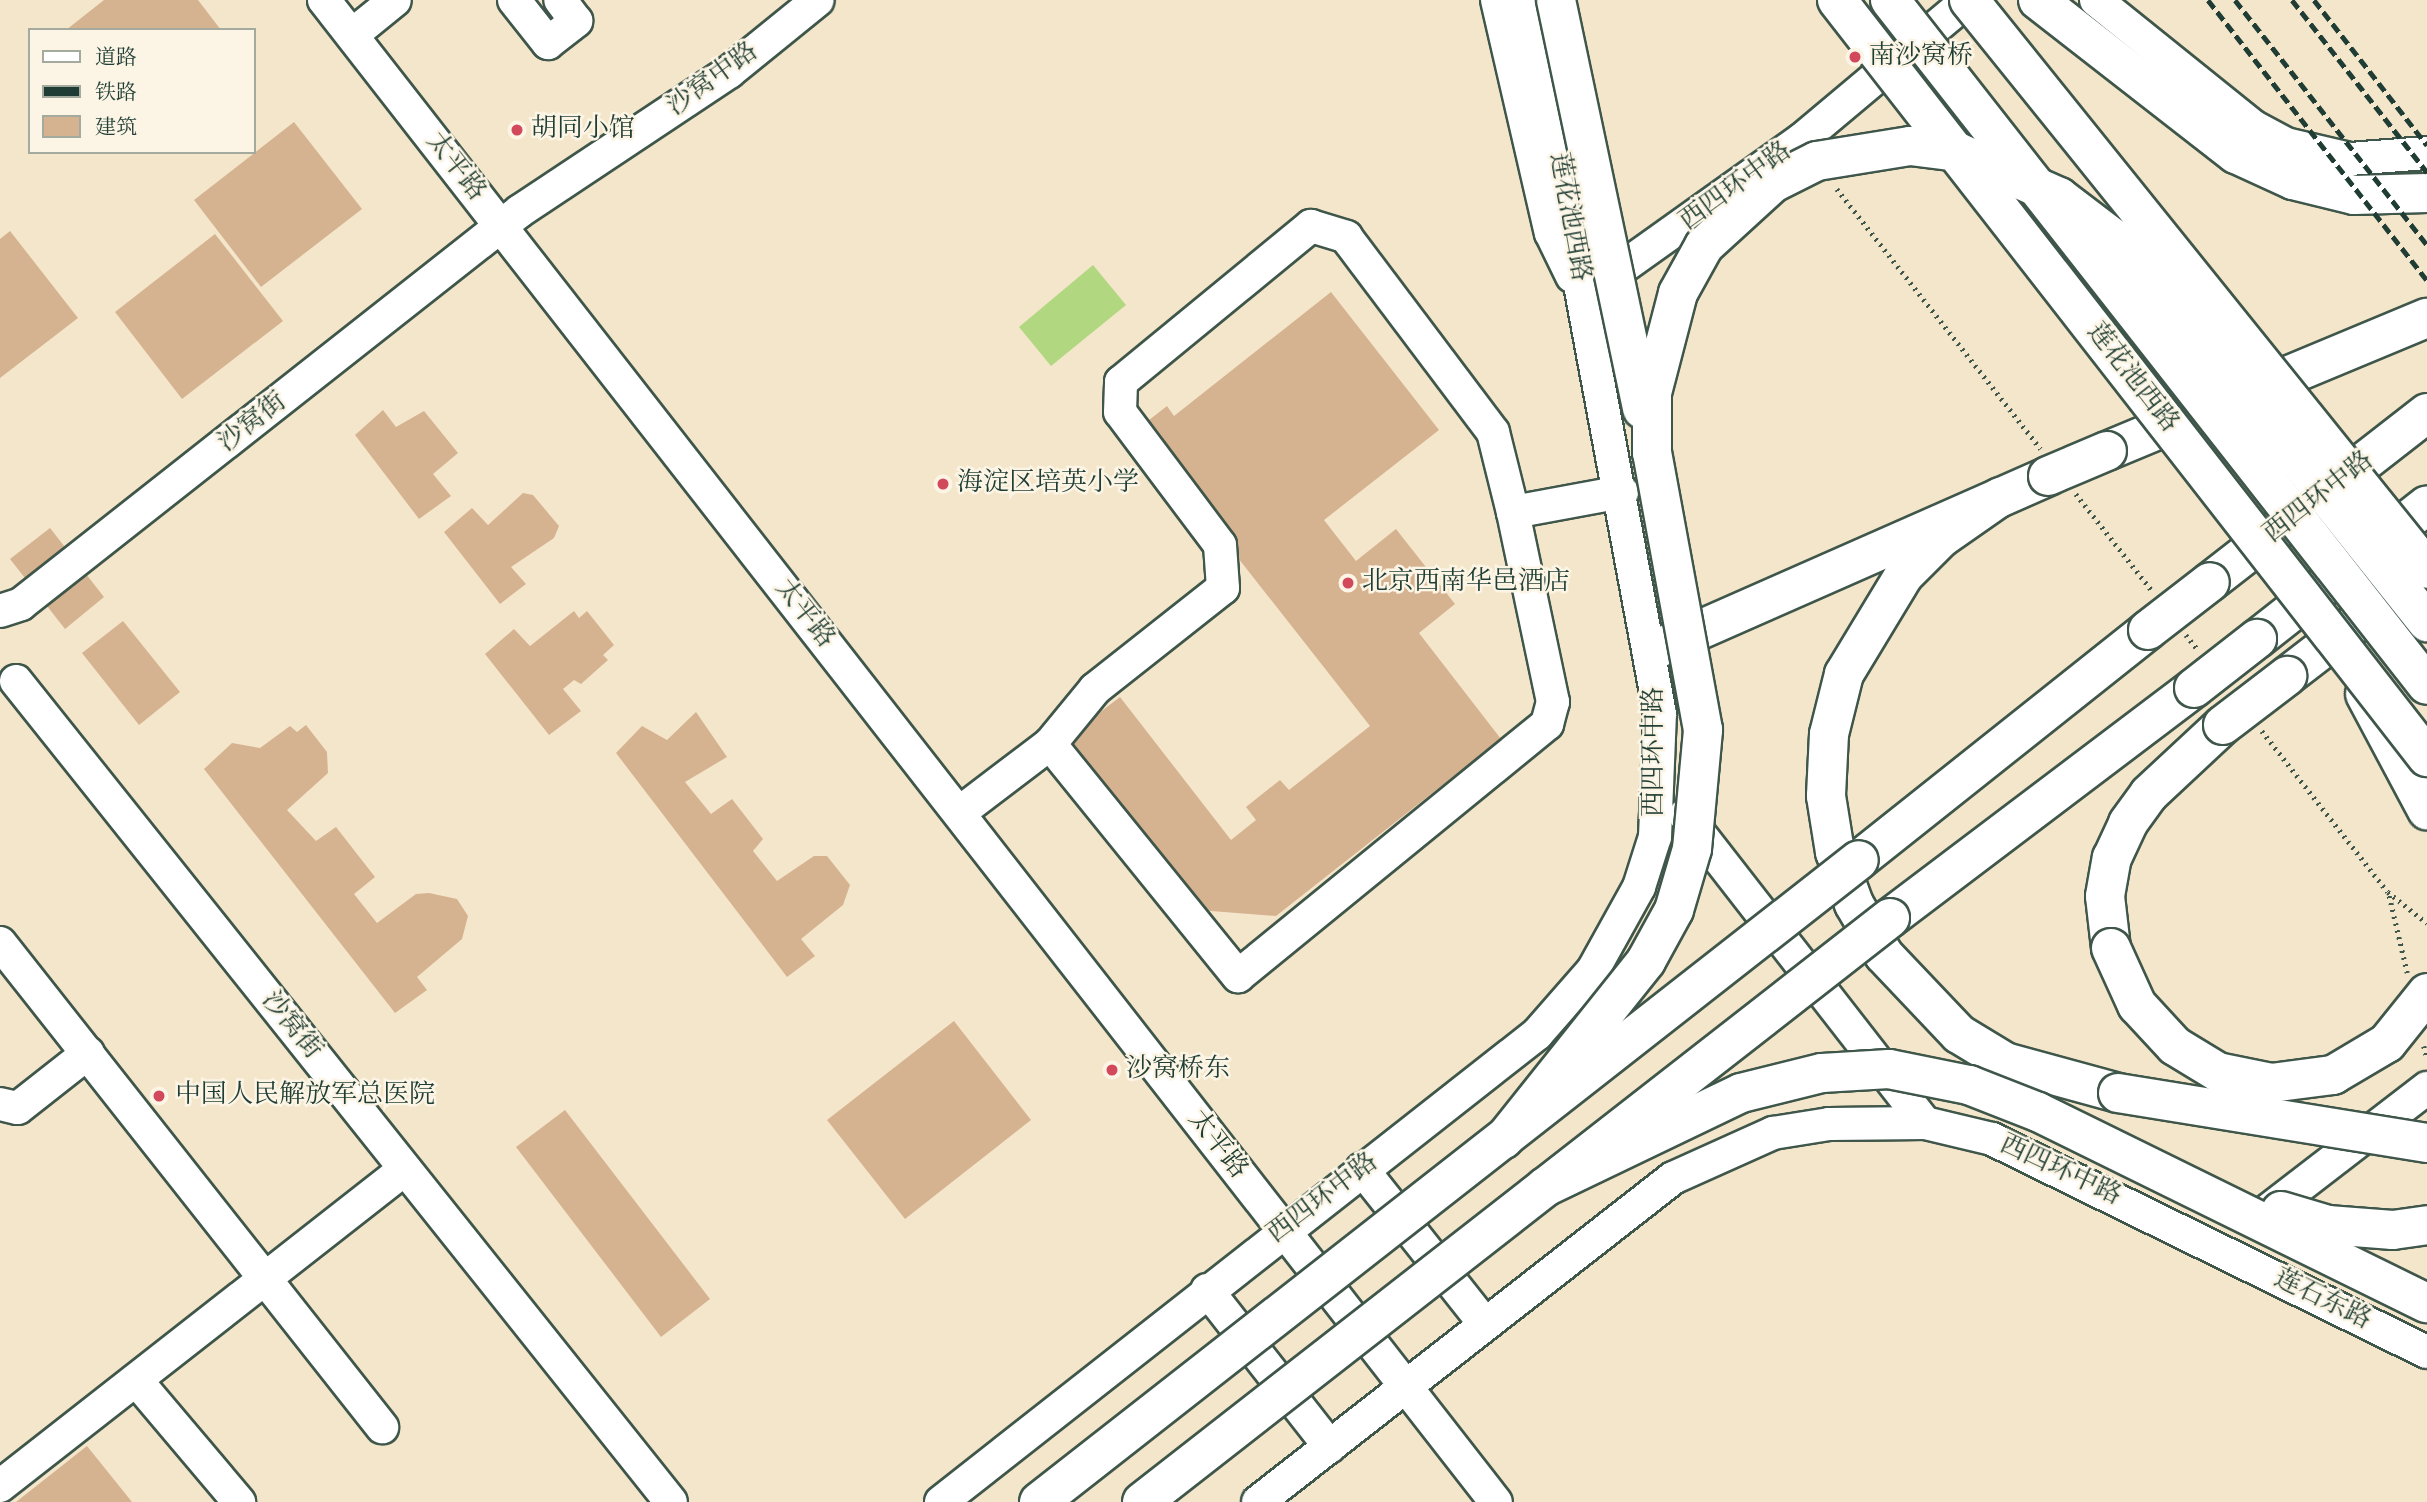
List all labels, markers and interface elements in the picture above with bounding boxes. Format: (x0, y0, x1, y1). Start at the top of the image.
legend (28, 28, 256, 154)
street label: 沙窝中路 (662, 37, 764, 123)
place label: 南沙窝桥 (1869, 41, 1973, 73)
text: 道路 (95, 44, 137, 74)
marker: 南沙窝桥 (1847, 49, 1863, 65)
text: 铁路 (95, 79, 137, 109)
text: 建筑 (95, 114, 137, 144)
place label: 胡同小馆 (531, 114, 635, 146)
marker: 胡同小馆 (509, 122, 525, 138)
street label: 太平路 (419, 127, 491, 207)
street label: 西四环中路 (1674, 136, 1798, 238)
street label: 莲花池西路 (1542, 150, 1596, 284)
street label: 莲花池西路 (2080, 317, 2184, 439)
street label: 沙窝街 (213, 387, 293, 459)
street label: 西四环中路 (2258, 446, 2380, 550)
place label: 海淀区培英小学 (957, 468, 1139, 500)
marker: 海淀区培英小学 (935, 476, 951, 492)
place label: 北京西南华邑酒店 (1362, 567, 1570, 599)
street label: 太平路 (768, 574, 840, 654)
marker: 北京西南华邑酒店 (1340, 575, 1356, 591)
street label: 西四环中路 (1639, 687, 1671, 817)
street label: 沙窝街 (254, 986, 328, 1066)
place label: 沙窝桥东 (1126, 1054, 1230, 1086)
marker: 沙窝桥东 (1104, 1062, 1120, 1078)
place label: 中国人民解放军总医院 (175, 1080, 435, 1112)
marker: 中国人民解放军总医院 (149, 1086, 169, 1106)
street label: 太平路 (1181, 1105, 1253, 1185)
street label: 西四环中路 (1994, 1129, 2126, 1213)
street label: 西四环中路 (1262, 1147, 1384, 1251)
street label: 莲石东路 (2268, 1263, 2376, 1337)

